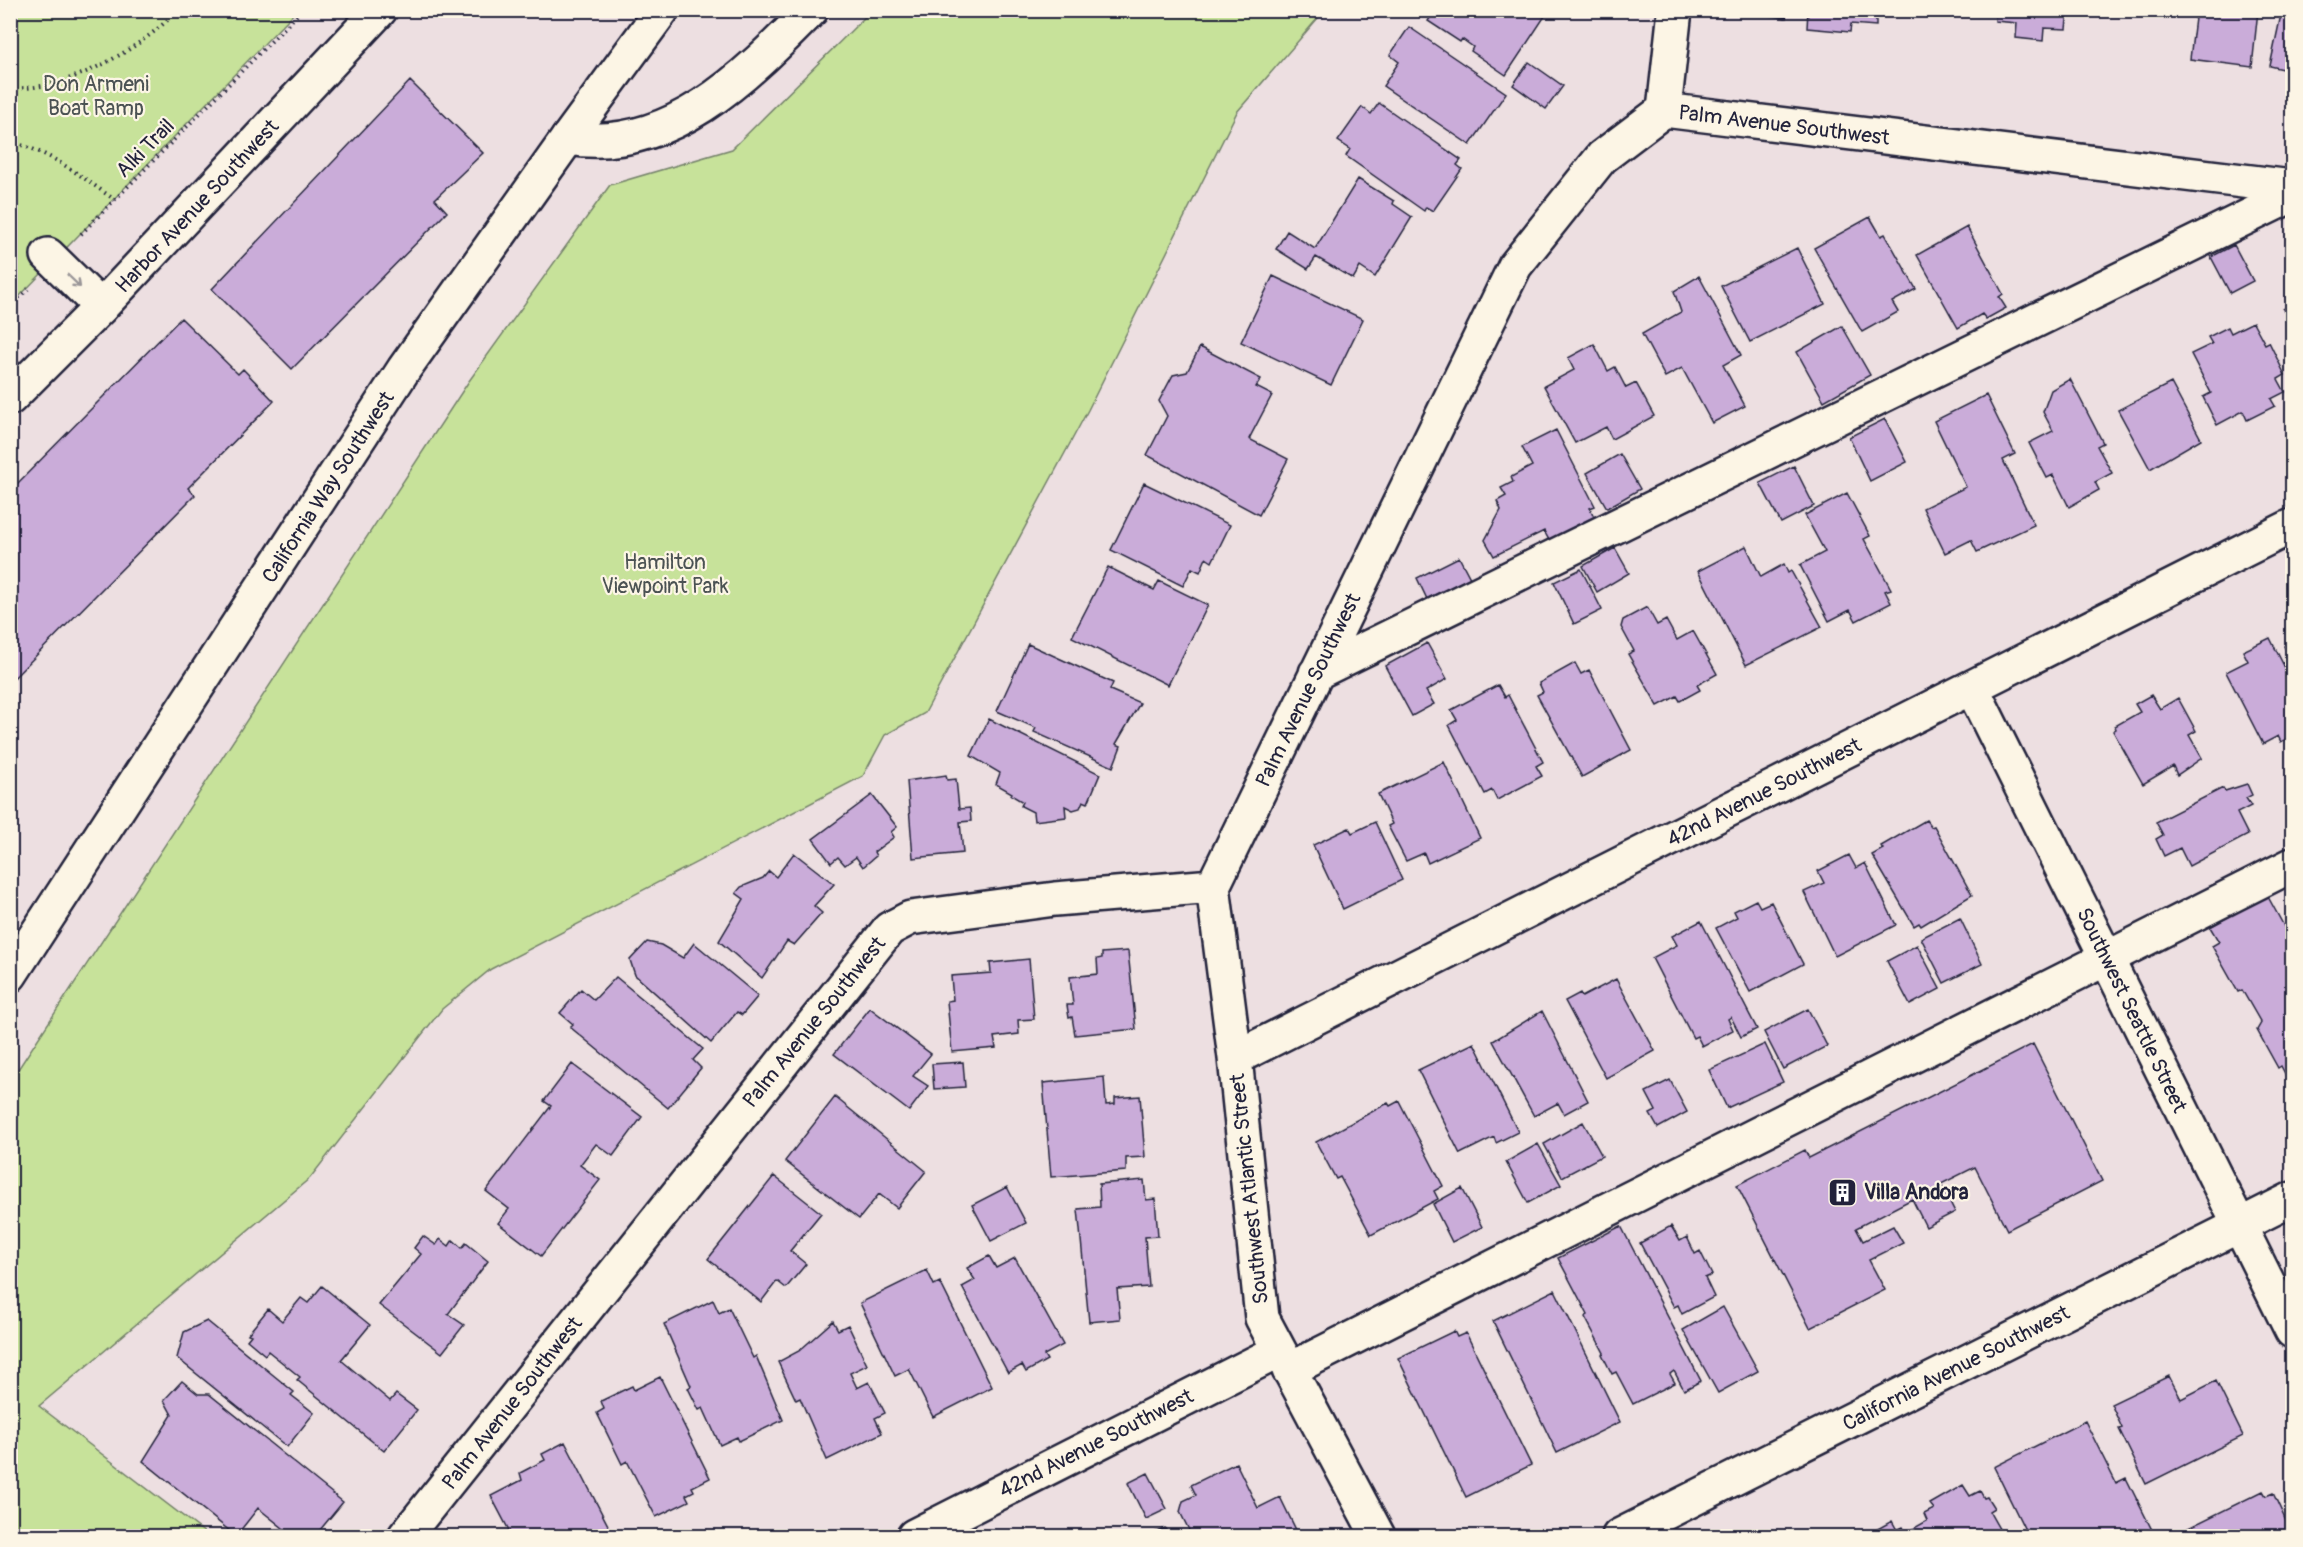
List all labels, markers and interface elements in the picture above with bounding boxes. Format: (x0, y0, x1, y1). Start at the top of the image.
park label: Don Armeni Boat Ramp (43, 71, 149, 122)
street label: Palm Avenue Southwest (1677, 99, 1892, 152)
street label: Alki Trail (110, 113, 181, 184)
street label: Harbor Avenue Southwest (110, 113, 285, 299)
one-way arrow (67, 273, 82, 288)
street label: California Way Southwest (256, 386, 401, 588)
park label: Hamilton Viewpoint Park (601, 549, 729, 600)
street label: Palm Avenue Southwest (1250, 588, 1367, 792)
street label: 42nd Avenue Southwest (1663, 731, 1866, 853)
street label: Southwest Seattle Street (2070, 903, 2193, 1118)
street label: Palm Avenue Southwest (737, 931, 892, 1113)
street label: Southwest Atlantic Street (1224, 1072, 1275, 1306)
building icon: Villa Andora (1827, 1176, 1859, 1208)
place label: Villa Andora (1864, 1179, 1969, 1206)
street label: California Avenue Southwest (1838, 1299, 2075, 1438)
street label: Palm Avenue Southwest (436, 1311, 589, 1495)
street label: 42nd Avenue Southwest (995, 1382, 1198, 1504)

